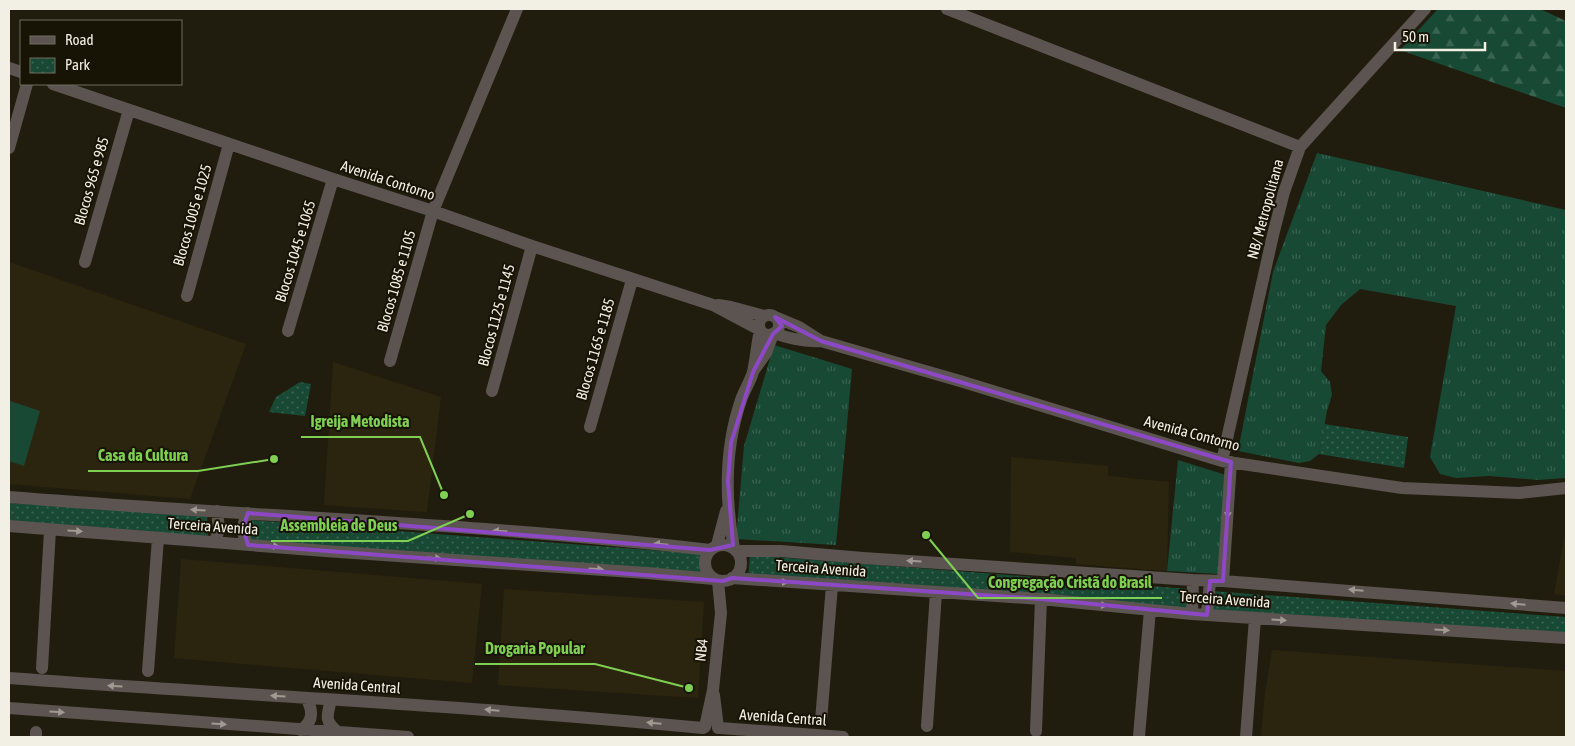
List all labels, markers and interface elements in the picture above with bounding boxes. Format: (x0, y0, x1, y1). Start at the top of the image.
legend (20, 20, 182, 85)
scale bar (1395, 20, 1485, 52)
text: 50 m (1402, 28, 1429, 45)
text: Road (65, 31, 94, 48)
text: Park (65, 56, 90, 73)
street label: Blocos 965 e 985 (70, 135, 112, 227)
street label: Avenida Contorno (339, 157, 437, 203)
street label: NB/ Metropolitana (1243, 157, 1287, 261)
street label: Blocos 1005 e 1025 (169, 162, 215, 268)
street label: Blocos 1045 e 1065 (271, 198, 319, 304)
street label: Blocos 1085 e 1105 (373, 228, 419, 334)
street label: Blocos 1125 e 1145 (474, 262, 518, 368)
street label: Blocos 1165 e 1185 (572, 296, 618, 402)
callout: Igreija Metodista (301, 406, 420, 437)
text: Igreija Metodista (311, 412, 409, 430)
street label: Avenida Contorno (1142, 412, 1242, 454)
callout: Casa da Cultura (88, 440, 198, 471)
text: Casa da Cultura (98, 446, 188, 464)
one-way arrow (1224, 503, 1232, 519)
one-way arrow (189, 506, 205, 514)
callout: Assembleia de Deus (271, 510, 408, 541)
street label: Terceira Avenida (167, 514, 259, 538)
text: Assembleia de Deus (280, 516, 398, 534)
one-way arrow (491, 526, 507, 534)
one-way arrow (67, 528, 83, 536)
one-way arrow (653, 540, 669, 548)
one-way arrow (264, 543, 280, 551)
one-way arrow (426, 554, 442, 562)
street label: Terceira Avenida (775, 556, 867, 580)
one-way arrow (906, 557, 922, 565)
one-way arrow (588, 566, 604, 574)
callout: Congregação Cristã do Brasil (978, 567, 1162, 598)
text: Congregação Cristã do Brasil (988, 573, 1153, 591)
one-way arrow (773, 578, 789, 586)
one-way arrow (1347, 586, 1363, 594)
street label: Terceira Avenida (1179, 587, 1271, 611)
one-way arrow (1509, 599, 1525, 607)
one-way arrow (1092, 601, 1108, 609)
one-way arrow (1272, 616, 1288, 624)
one-way arrow (1434, 627, 1450, 635)
callout: Drogaria Popular (475, 633, 595, 664)
street label: NB4 (691, 638, 711, 662)
text: Drogaria Popular (485, 639, 585, 657)
street label: Avenida Central (313, 673, 401, 697)
one-way arrow (107, 682, 123, 690)
one-way arrow (269, 691, 285, 699)
street label: Avenida Central (739, 705, 827, 729)
one-way arrow (484, 706, 500, 714)
one-way arrow (50, 708, 66, 716)
one-way arrow (646, 719, 662, 727)
one-way arrow (212, 720, 228, 728)

